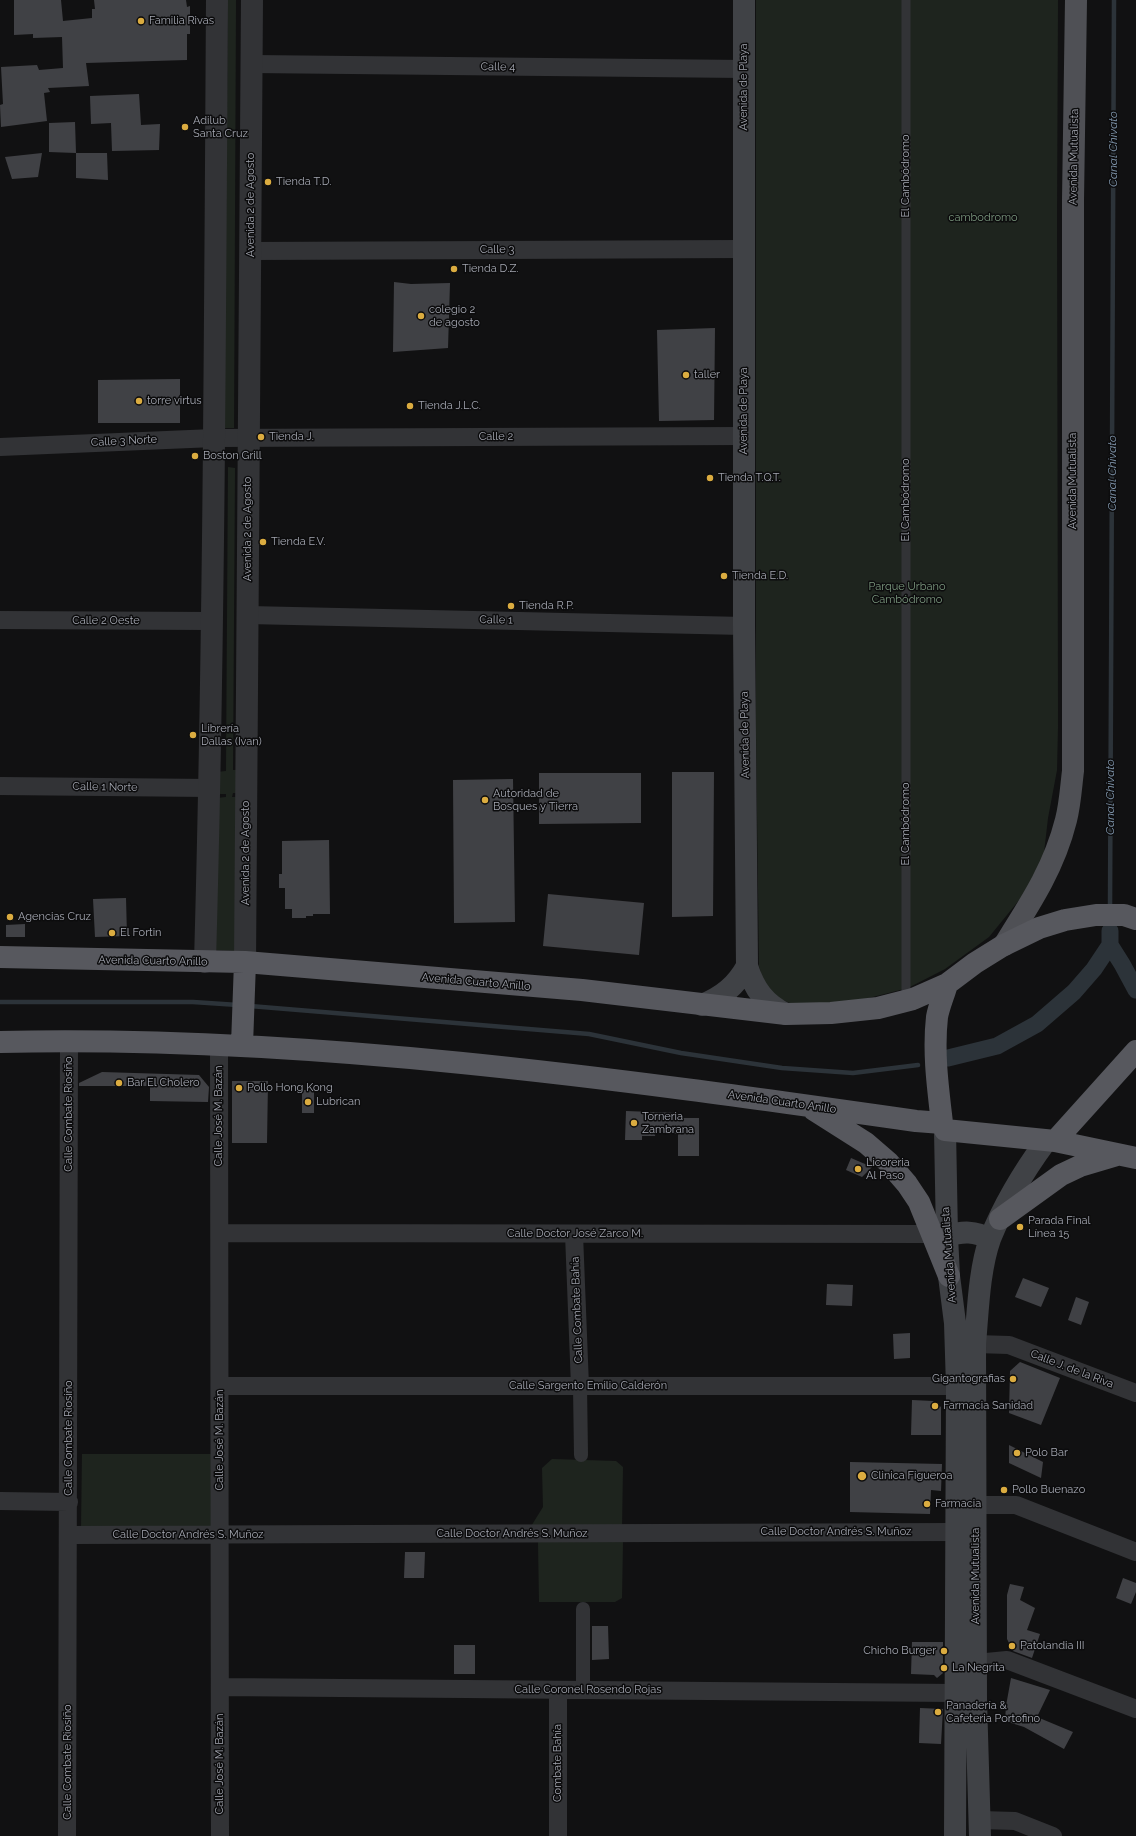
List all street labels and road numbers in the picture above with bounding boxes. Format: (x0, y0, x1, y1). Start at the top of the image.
street label: Avenida de Playa (737, 43, 751, 131)
street label: Calle 4 (480, 60, 516, 74)
street label: Avenida Mutualista (1067, 109, 1081, 205)
street label: El Cambódromo (899, 134, 913, 218)
street label: Avenida 2 de Agosto (244, 153, 258, 257)
street label: Calle 3 (480, 243, 514, 257)
street label: Avenida de Playa (737, 367, 751, 455)
street label: Calle 2 (479, 430, 513, 444)
street label: Calle 3 Norte (91, 433, 157, 449)
street label: Avenida Mutualista (1066, 433, 1080, 529)
street label: El Cambódromo (899, 458, 913, 542)
street label: Avenida 2 de Agosto (241, 477, 255, 581)
street label: Calle 1 (479, 613, 513, 627)
street label: Calle 2 Oeste (72, 614, 140, 628)
street label: Avenida de Playa (738, 691, 752, 779)
street label: Calle 1 Norte (72, 780, 138, 794)
street label: El Cambódromo (899, 782, 913, 866)
street label: Avenida 2 de Agosto (239, 801, 253, 905)
street label: Avenida Cuarto Anillo (98, 953, 208, 969)
street label: Avenida Cuarto Anillo (421, 971, 531, 993)
street label: Calle Combate Riosiño (62, 1056, 76, 1172)
street label: Calle José M. Bazán (212, 1066, 226, 1166)
street label: Avenida Cuarto Anillo (727, 1088, 837, 1116)
street label: Avenida Mutualista (939, 1206, 959, 1304)
street label: Calle Doctor José Zarco M. (507, 1227, 643, 1241)
street label: Calle Combate Bahía (569, 1256, 585, 1364)
street label: Calle J. de la Riva (1029, 1347, 1115, 1391)
street label: Calle Sargento Emilio Calderón (509, 1379, 667, 1393)
street label: Calle Combate Riosiño (62, 1380, 76, 1496)
street label: Calle José M. Bazán (213, 1390, 227, 1490)
street label: Calle Doctor Andrés S. Muñoz (761, 1525, 911, 1539)
street label: Calle Doctor Andrés S. Muñoz (437, 1527, 587, 1541)
street label: Calle Doctor Andrés S. Muñoz (113, 1528, 263, 1542)
street label: Avenida Mutualista (969, 1528, 983, 1624)
street label: Calle Coronel Rosendo Rojas (514, 1683, 662, 1697)
street label: Calle Combate Riosiño (61, 1704, 75, 1820)
street label: Calle José M. Bazán (213, 1714, 227, 1814)
street label: Combate Bahía (551, 1724, 565, 1802)

